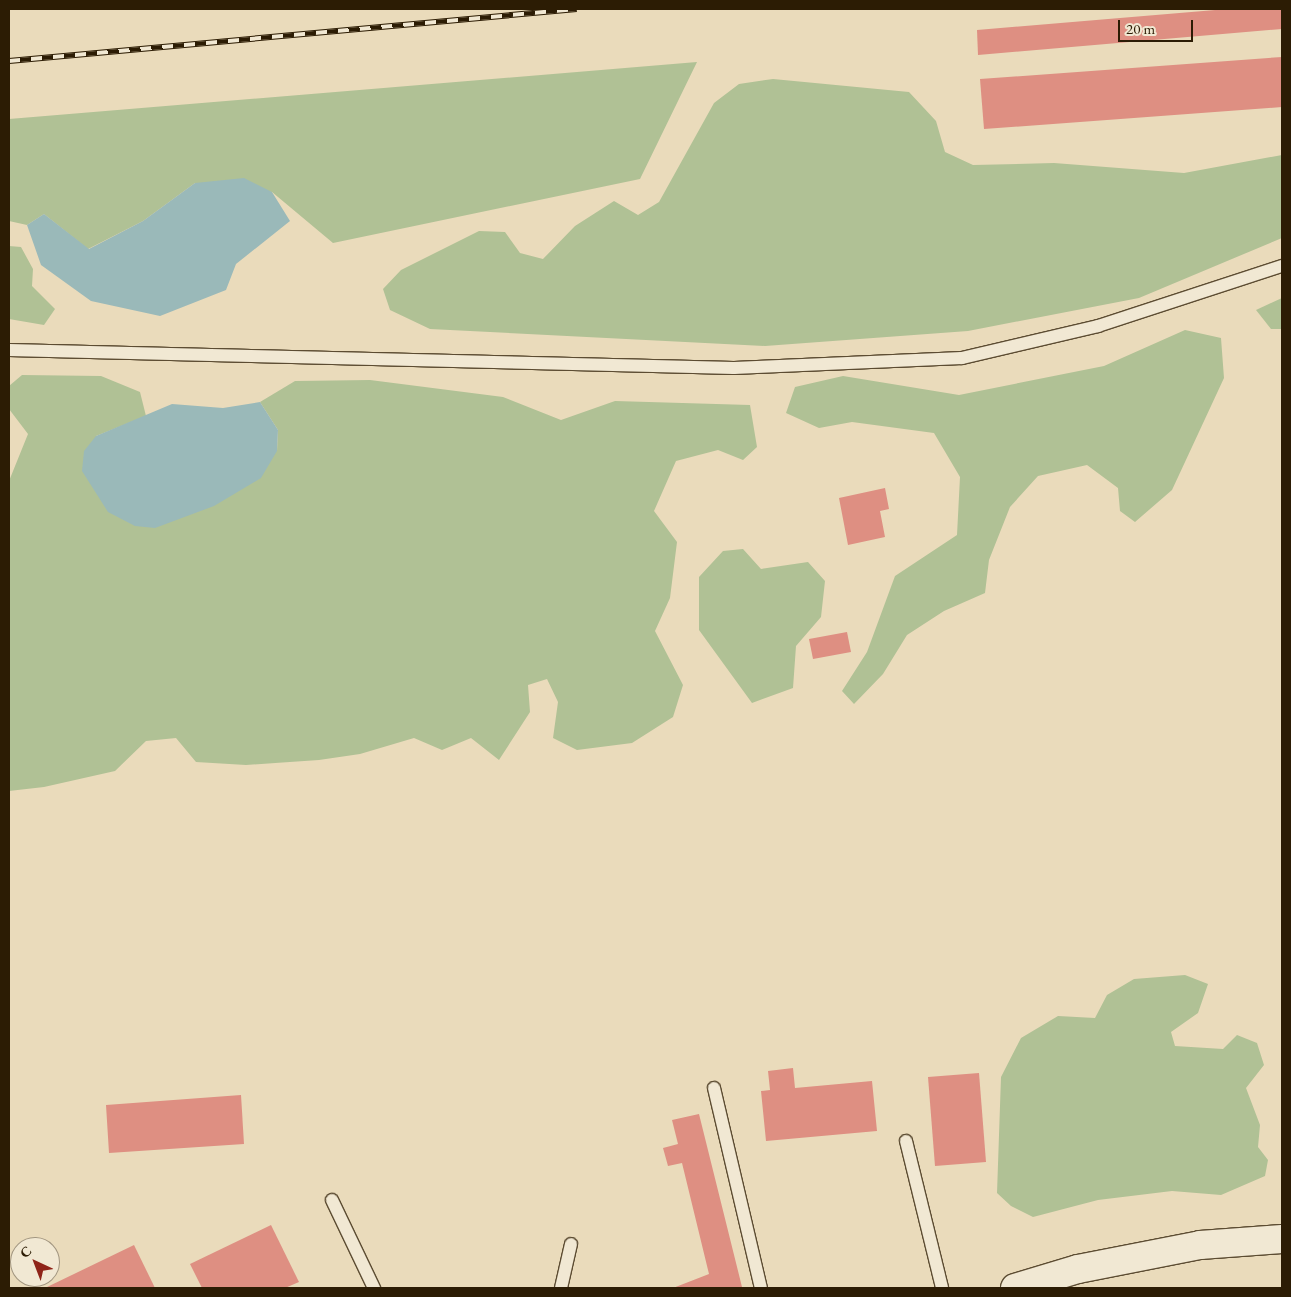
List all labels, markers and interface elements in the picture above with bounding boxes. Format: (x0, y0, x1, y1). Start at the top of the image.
scale bar (1121, 10, 1196, 42)
text: 20 m (1126, 19, 1155, 38)
north arrow (10, 1237, 60, 1287)
text: С (16, 1242, 35, 1262)

